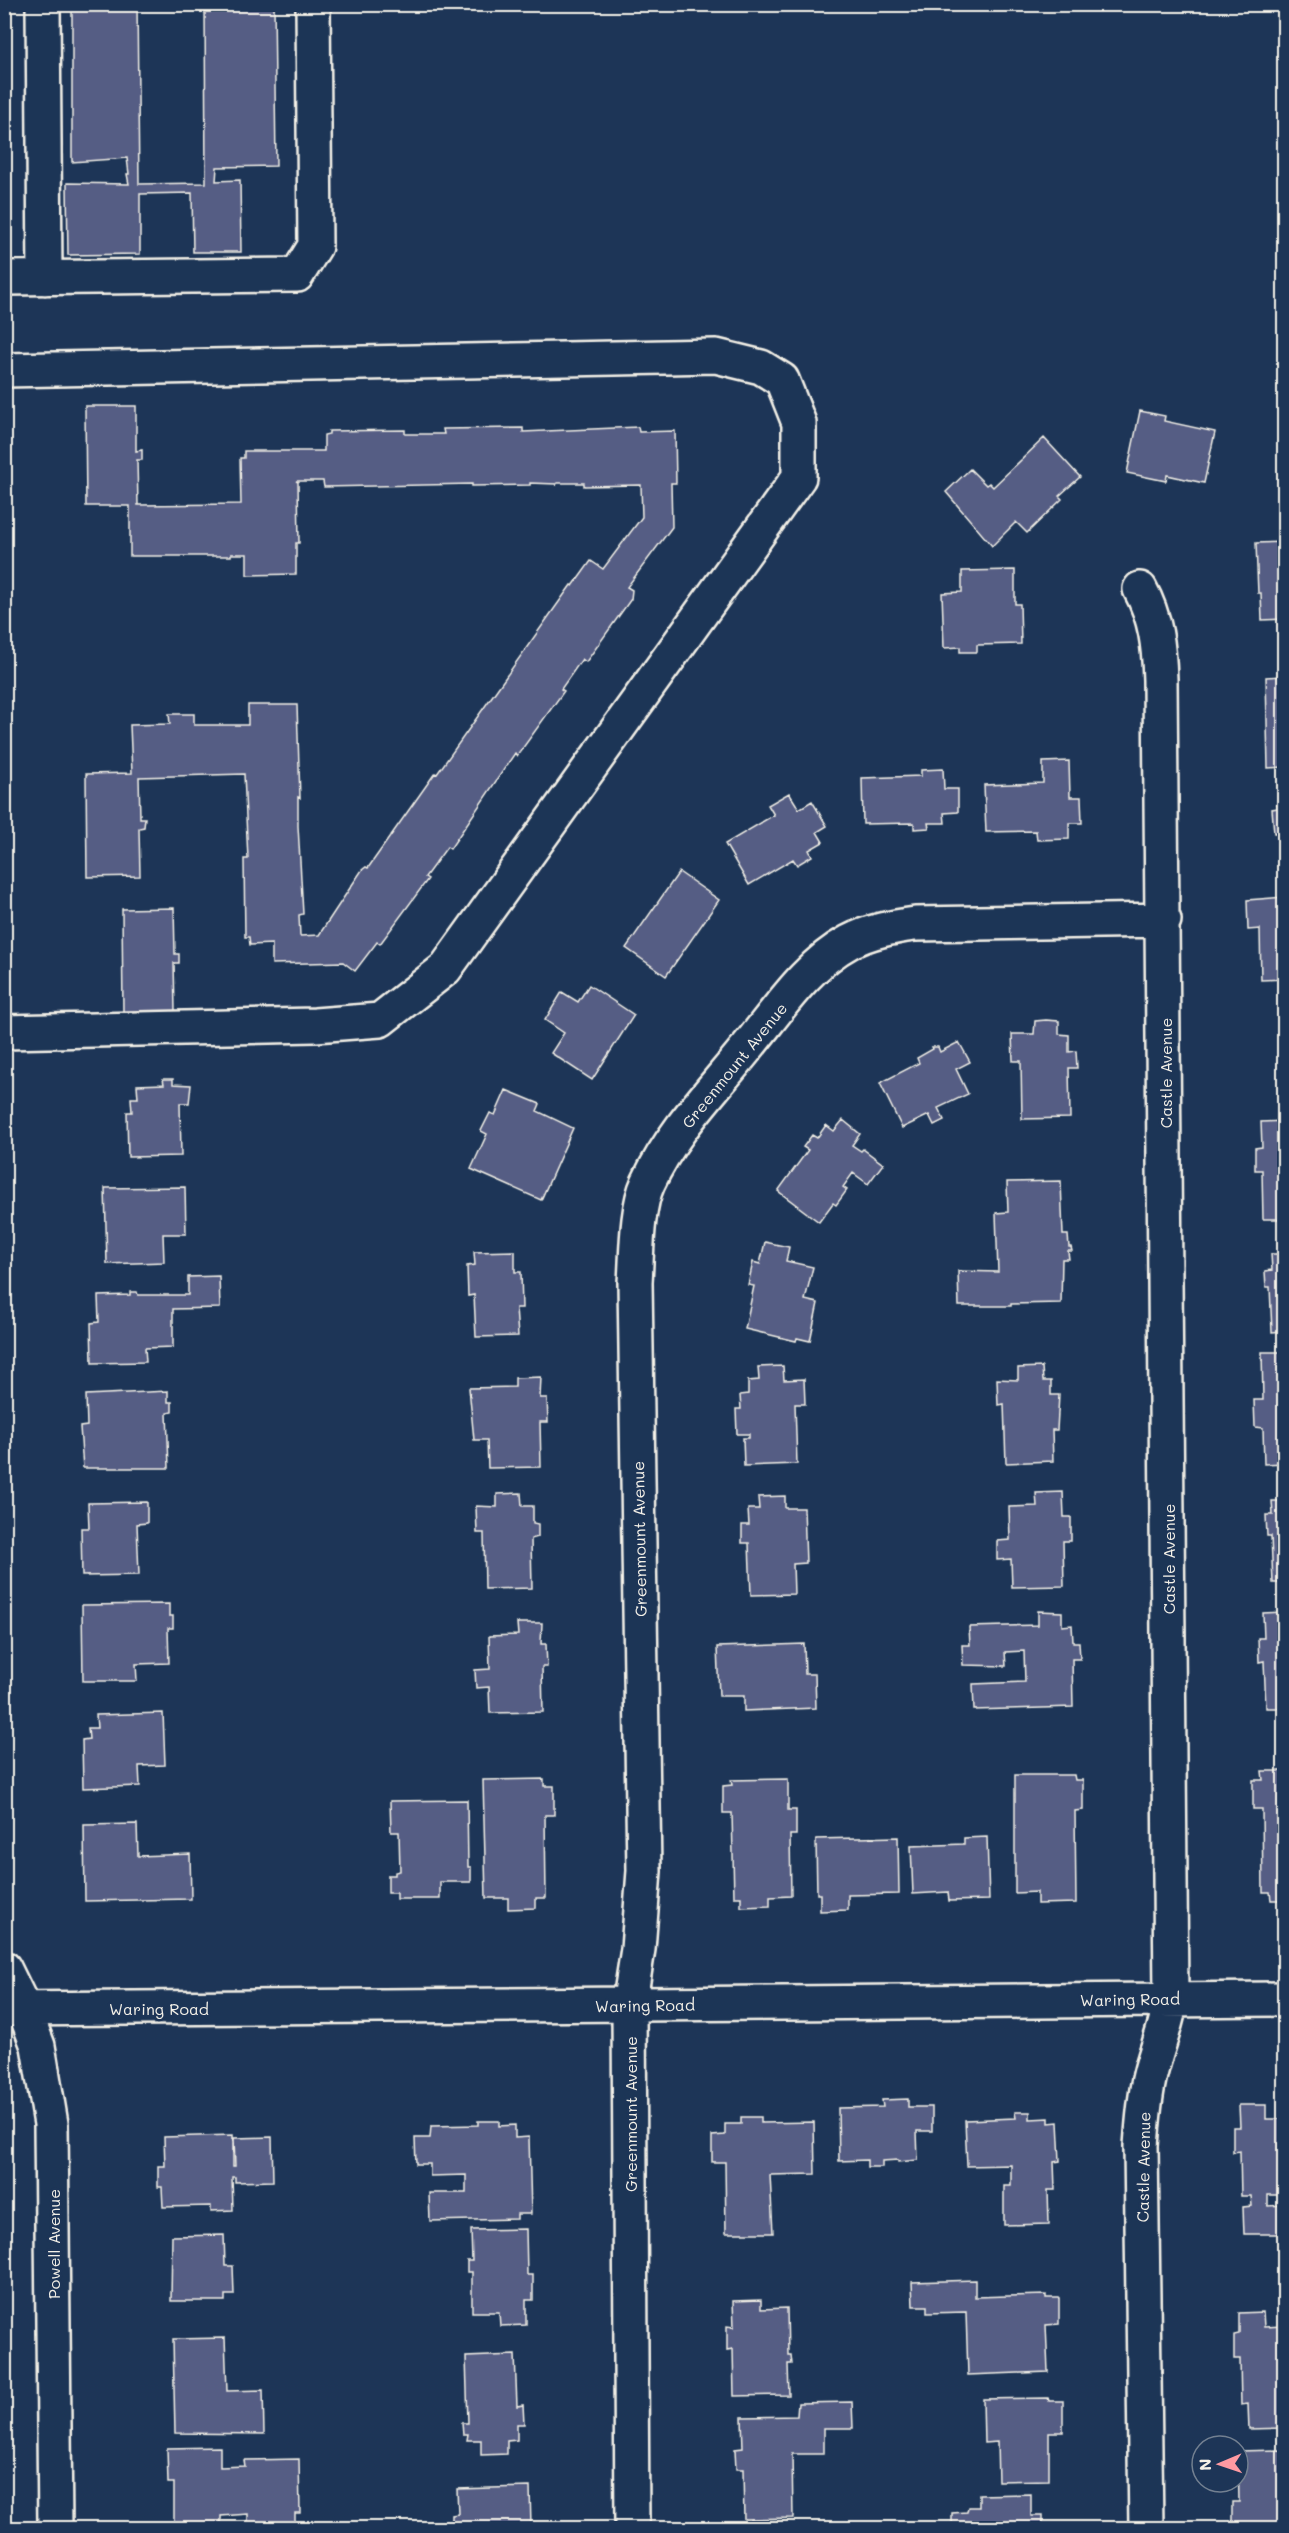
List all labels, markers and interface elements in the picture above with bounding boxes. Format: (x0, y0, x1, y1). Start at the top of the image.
street label: Greenmount Avenue (677, 998, 791, 1132)
street label: Castle Avenue (1155, 1018, 1176, 1128)
street label: Greenmount Avenue (627, 1461, 651, 1617)
street label: Castle Avenue (1158, 1504, 1179, 1614)
street label: Waring Road (1080, 1988, 1180, 2010)
street label: Waring Road (595, 1994, 695, 2016)
street label: Waring Road (109, 1998, 209, 2019)
street label: Greenmount Avenue (620, 2036, 641, 2192)
street label: Castle Avenue (1132, 2112, 1154, 2222)
street label: Powell Avenue (43, 2189, 64, 2299)
north arrow (1190, 2434, 1250, 2494)
text: N (1194, 2458, 1215, 2471)

